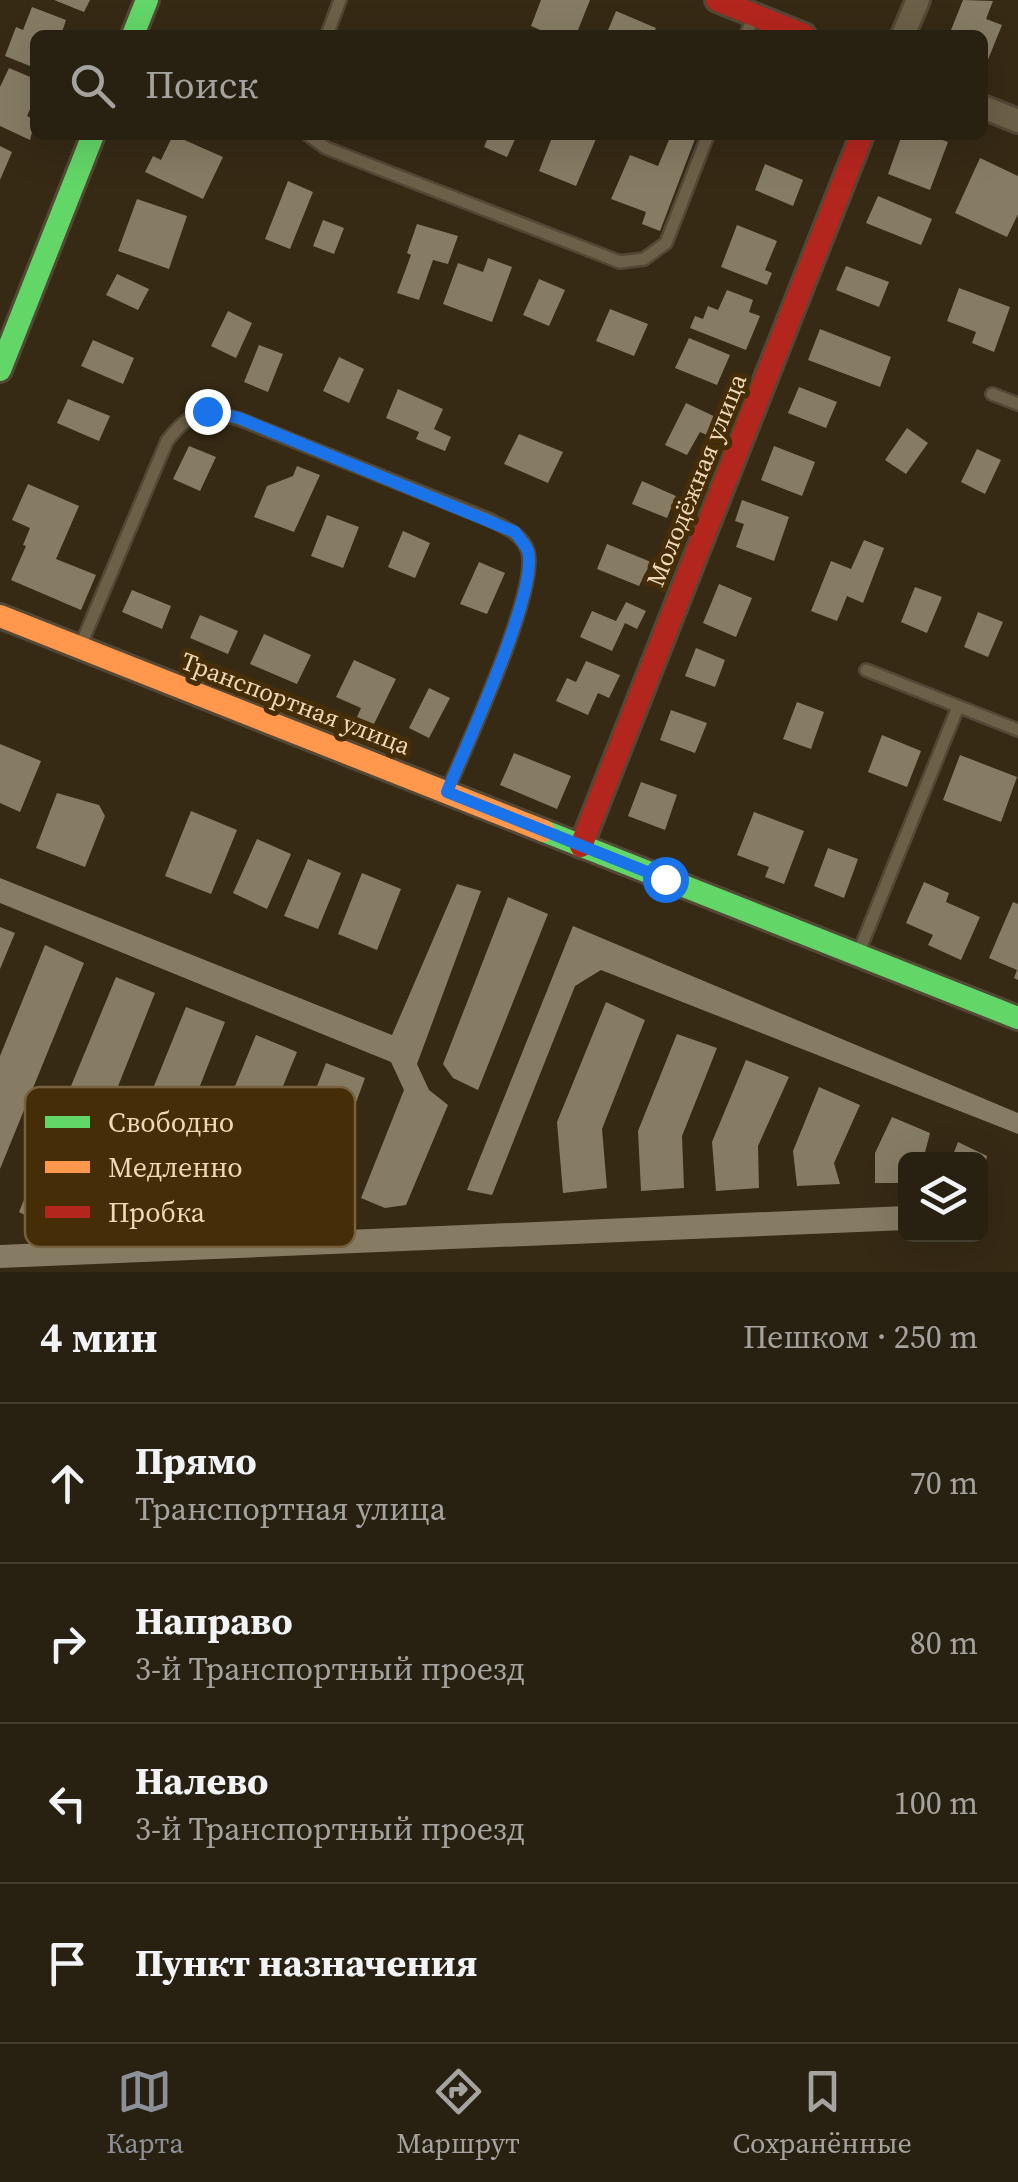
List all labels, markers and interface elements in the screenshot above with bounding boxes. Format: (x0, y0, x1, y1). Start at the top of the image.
search box (30, 30, 988, 140)
icon: search (65, 58, 120, 113)
text: Поиск (145, 59, 258, 111)
street label: Молодёжная улица (638, 368, 754, 591)
route end (185, 389, 231, 435)
street label: Транспортная улица (176, 644, 416, 763)
route start (643, 857, 689, 903)
legend (25, 1087, 355, 1247)
text: Свободно (108, 1103, 234, 1141)
text: Медленно (108, 1148, 243, 1186)
map controls (898, 1152, 988, 1242)
button: layers (898, 1152, 988, 1242)
text: Пробка (108, 1193, 206, 1231)
text: 4 мин (40, 1308, 157, 1366)
text: Пешком · 250 m (743, 1315, 978, 1359)
text: Прямо (135, 1435, 257, 1487)
icon: ahead (40, 1456, 95, 1511)
text: 70 m (910, 1461, 978, 1505)
text: Транспортная улица (135, 1487, 446, 1531)
text: Направо (135, 1595, 293, 1647)
icon: right (40, 1616, 95, 1671)
text: 80 m (910, 1621, 978, 1665)
text: 3-й Транспортный проезд (135, 1647, 525, 1691)
text: Налево (135, 1755, 269, 1807)
icon: left (40, 1776, 95, 1831)
text: 100 m (894, 1781, 978, 1825)
text: 3-й Транспортный проезд (135, 1807, 525, 1851)
icon: arrive (40, 1936, 95, 1991)
text: Пункт назначения (135, 1937, 477, 1989)
tab: Карта (106, 2064, 184, 2162)
tab: Маршрут (396, 2064, 520, 2162)
tab: Сохранённые (732, 2064, 912, 2162)

